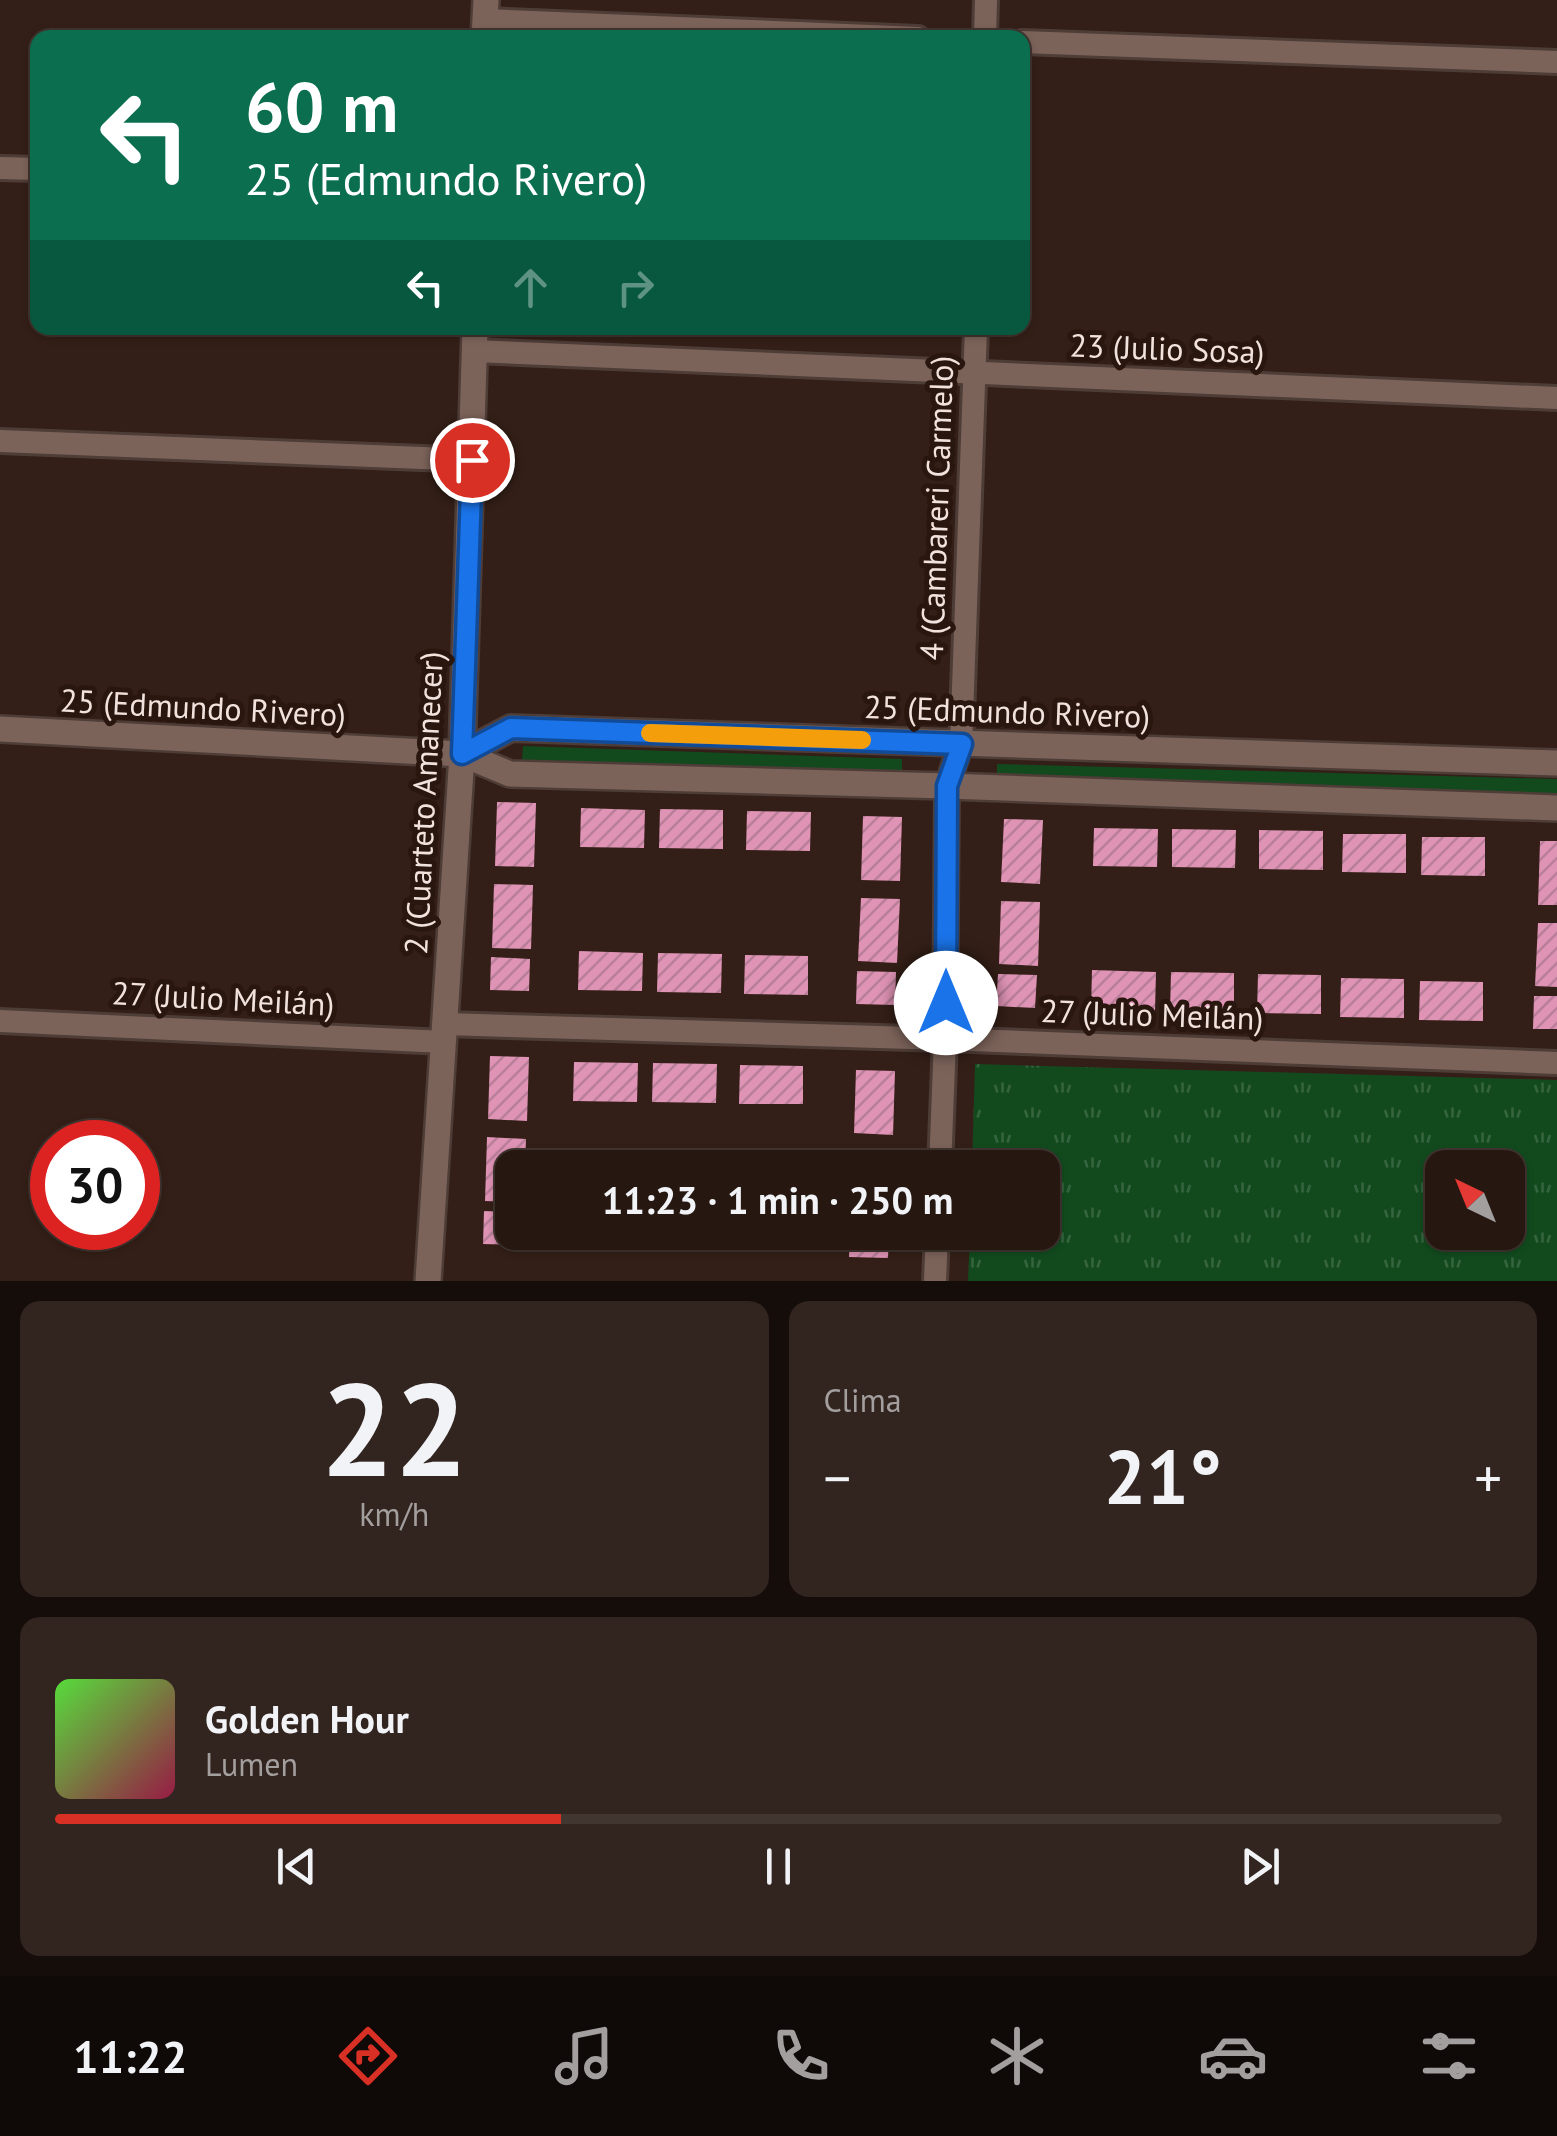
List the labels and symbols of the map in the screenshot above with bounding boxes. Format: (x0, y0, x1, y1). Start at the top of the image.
street label: 23 (Julio Sosa) (1069, 324, 1265, 372)
street label: 4 (Cambareri Carmelo) (910, 355, 962, 661)
pin (430, 418, 515, 503)
street label: 2 (Cuarteto Amanecer) (394, 650, 452, 956)
street label: 25 (Edmundo Rivero) (59, 679, 347, 735)
street label: 25 (Edmundo Rivero) (863, 685, 1151, 737)
position arrow (894, 951, 998, 1055)
street label: 27 (Julio Meilán) (111, 971, 335, 1025)
street label: 27 (Julio Meilán) (1040, 989, 1264, 1039)
speed limit sign: 30 (30, 1120, 160, 1250)
north arrow (1425, 1150, 1525, 1250)

